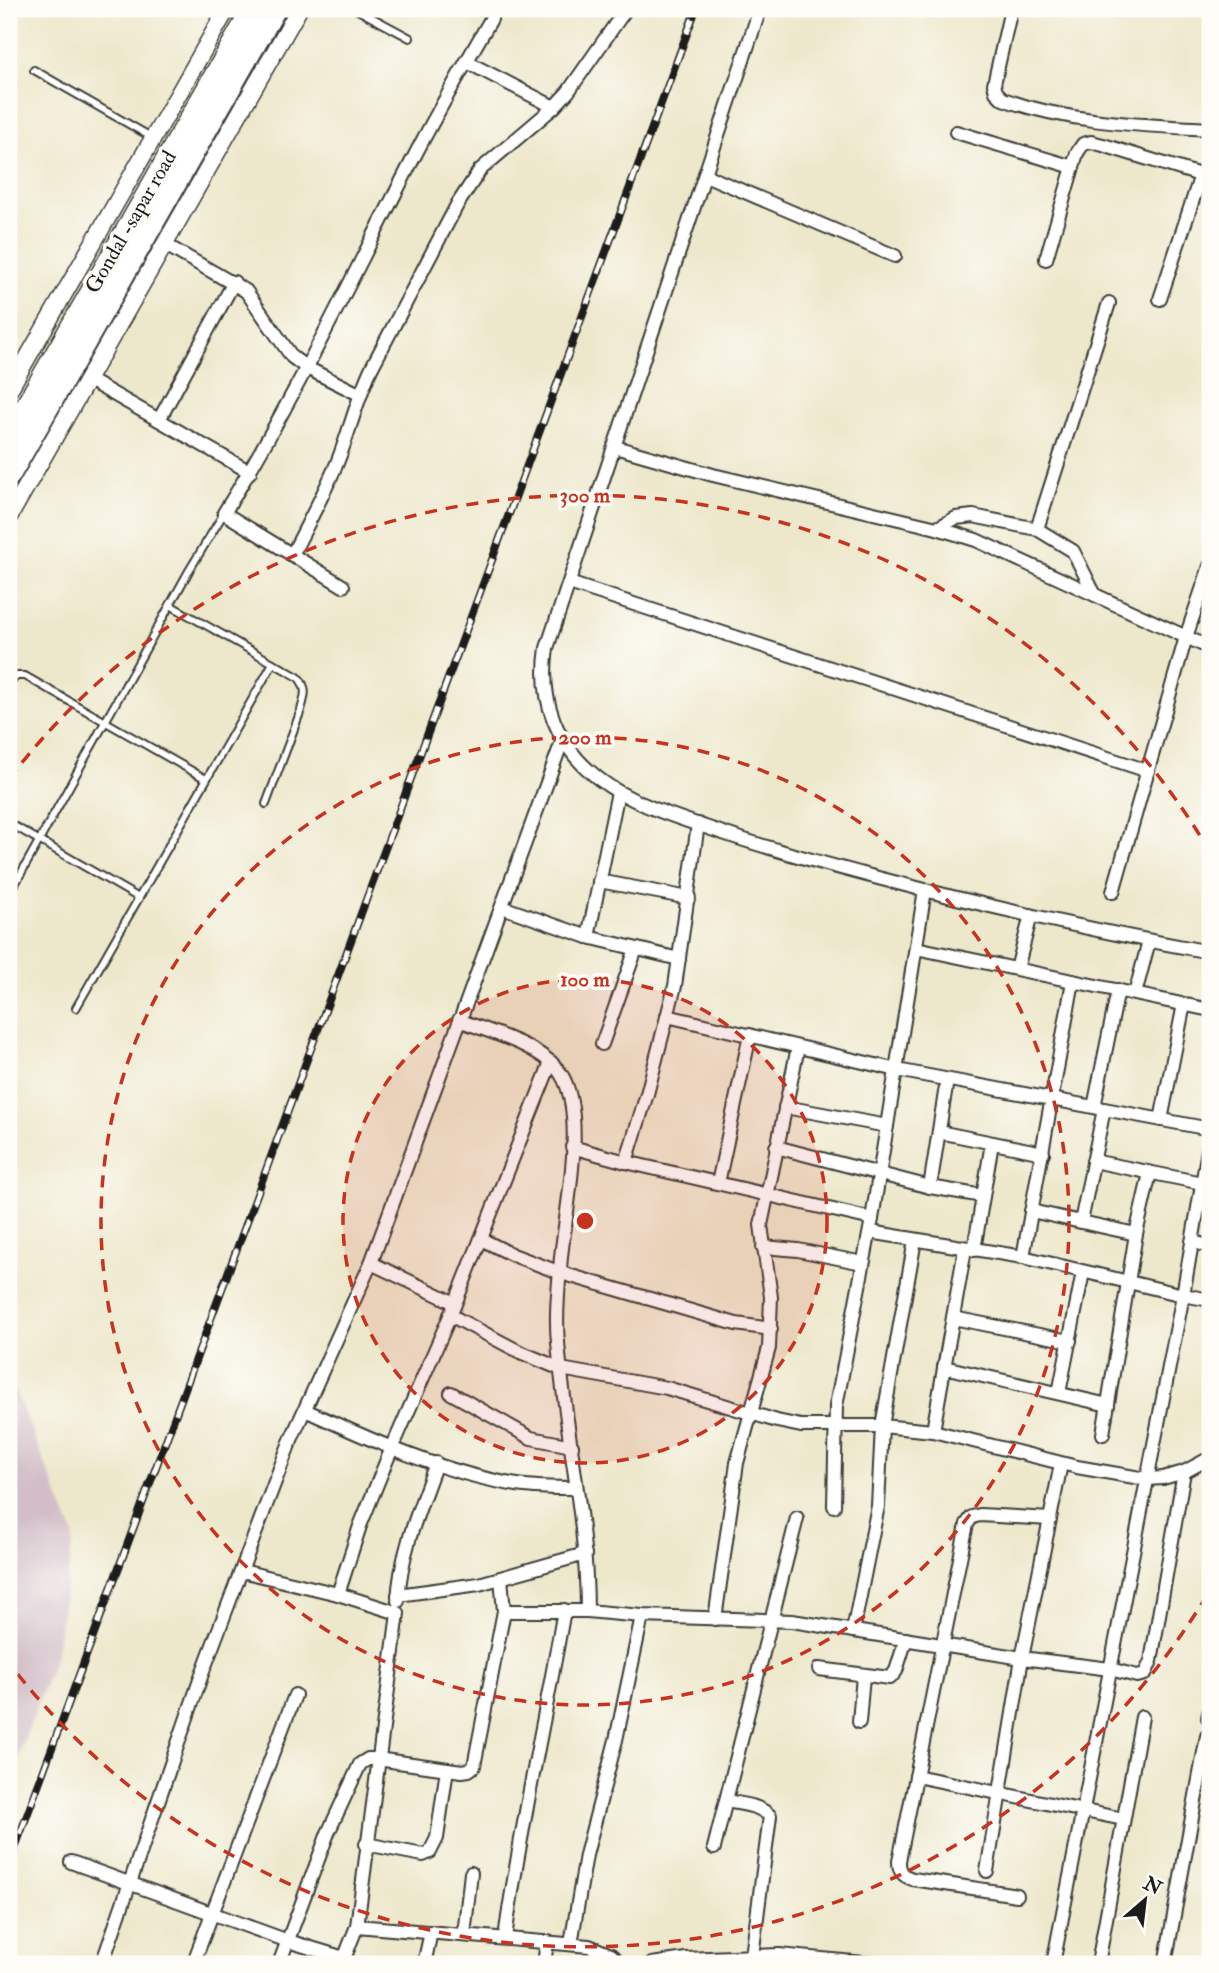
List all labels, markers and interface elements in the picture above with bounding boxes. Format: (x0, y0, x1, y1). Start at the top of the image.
street label: Gondal -sapar road (79, 145, 183, 298)
text: 300 m (560, 482, 611, 509)
text: 200 m (559, 724, 612, 751)
text: 100 m (560, 966, 611, 993)
centre of rings (573, 1209, 597, 1233)
north arrow (1110, 1864, 1180, 1934)
text: N (1138, 1871, 1167, 1901)

